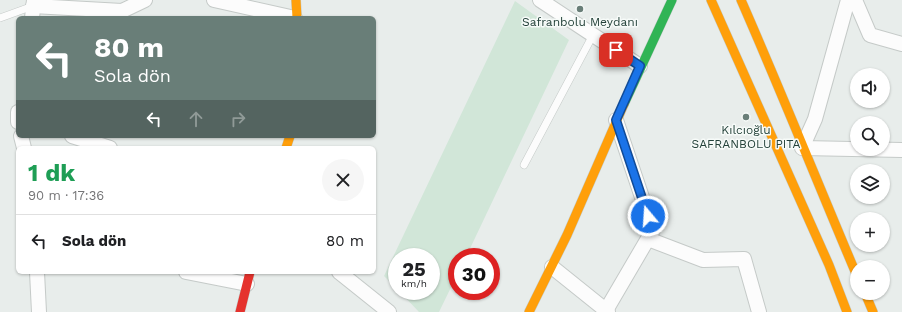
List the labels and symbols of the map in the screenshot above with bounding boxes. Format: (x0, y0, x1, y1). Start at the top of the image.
marker: Safranbolu Meydanı (575, 4, 585, 14)
place label: Safranbolu Meydanı (522, 15, 638, 29)
pin (599, 33, 633, 67)
marker: Kılcıoğlu SAFRANBOLU PITA (741, 112, 751, 122)
place label: Kılcıoğlu SAFRANBOLU PITA (692, 123, 801, 151)
position arrow (627, 195, 669, 237)
speed limit sign: 30 (448, 248, 500, 300)

